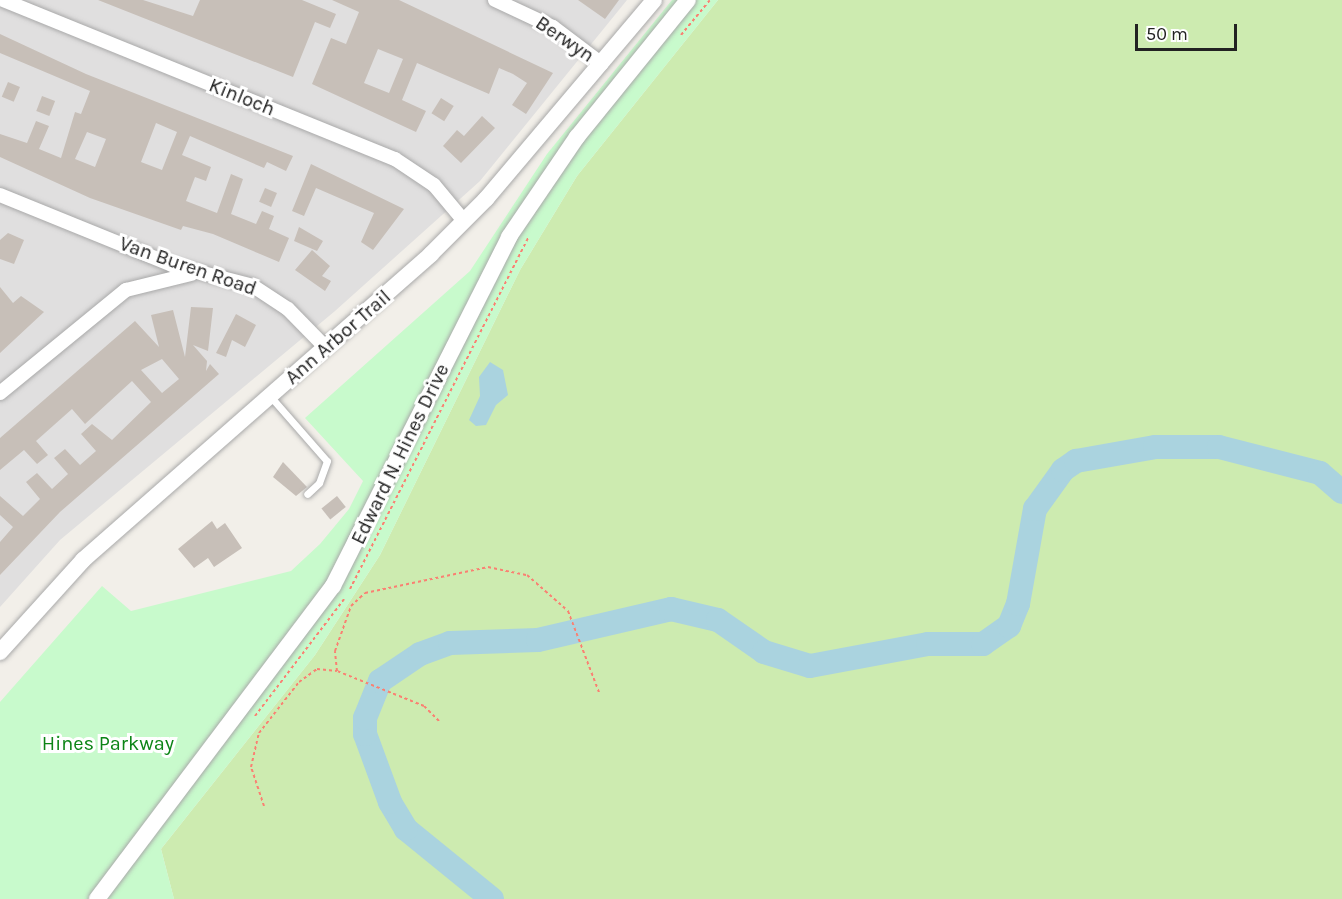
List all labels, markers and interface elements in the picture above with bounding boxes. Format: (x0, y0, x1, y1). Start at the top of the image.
street label: Berwyn (531, 11, 599, 67)
scale bar (1138, 12, 1240, 50)
text: 50 m (1146, 23, 1188, 45)
street label: Kinloch (205, 73, 279, 121)
street label: Van Buren Road (116, 231, 260, 301)
street label: Ann Arbor Trail (280, 285, 396, 389)
street label: Edward N. Hines Drive (346, 360, 454, 548)
park label: Hines Parkway (42, 731, 174, 755)

